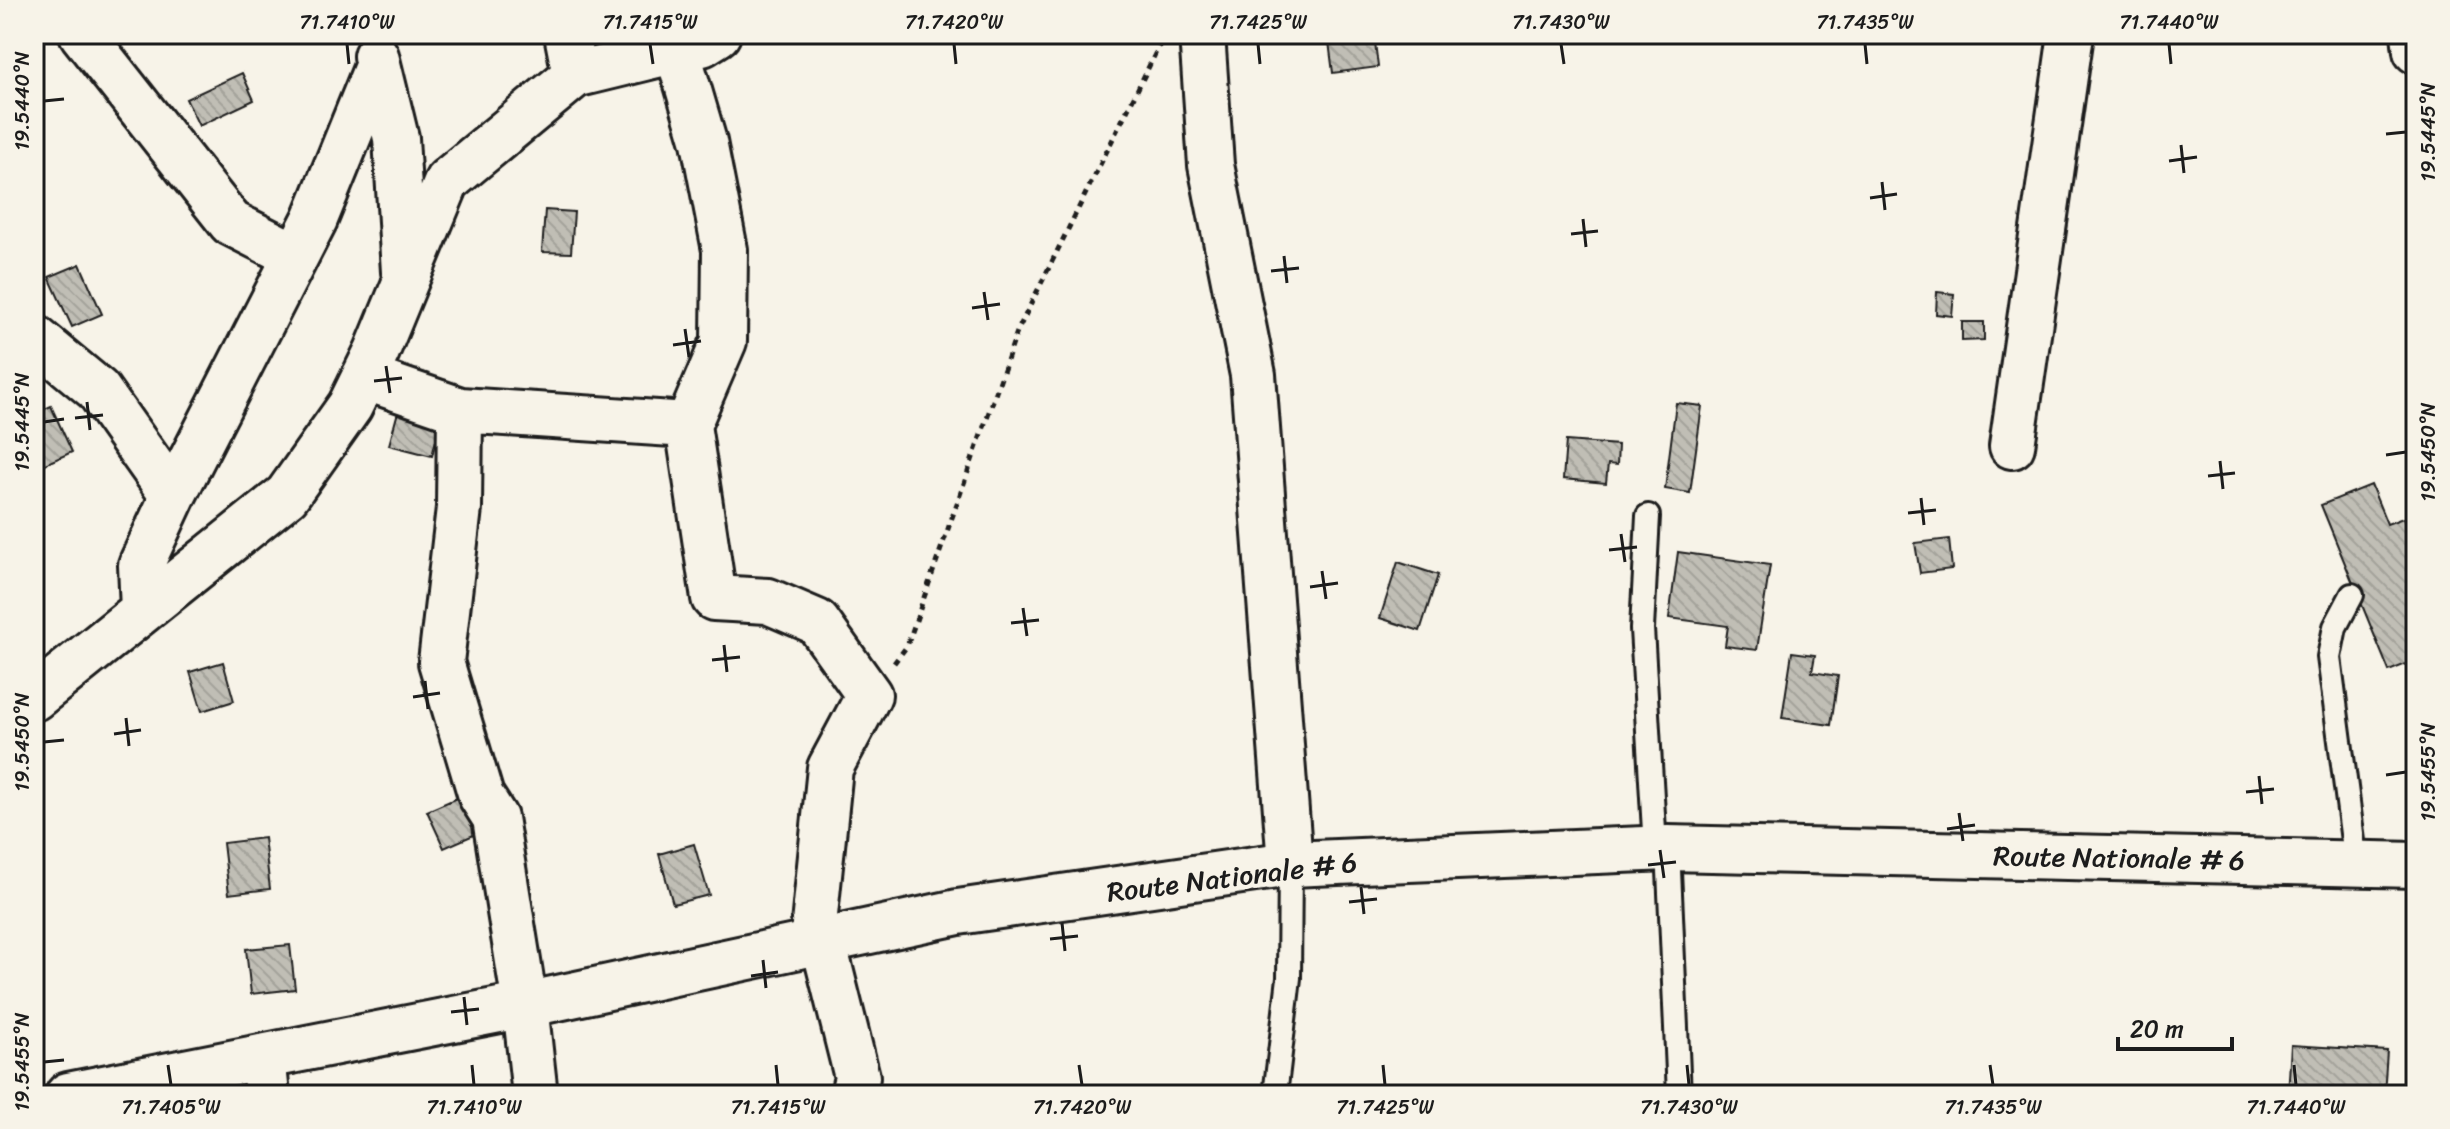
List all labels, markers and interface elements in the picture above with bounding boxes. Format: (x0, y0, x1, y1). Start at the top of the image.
text: 71.7410°W (299, 5, 395, 40)
text: 71.7415°W (603, 5, 698, 40)
text: 71.7420°W (905, 5, 1004, 40)
text: 71.7425°W (1209, 5, 1307, 40)
text: 71.7430°W (1512, 5, 1610, 40)
text: 71.7435°W (1816, 5, 1914, 40)
text: 71.7440°W (2119, 5, 2219, 40)
text: 19.5440°N (5, 51, 40, 151)
text: 19.5445°N (2411, 82, 2446, 181)
text: 19.5445°N (5, 372, 40, 471)
text: 19.5450°N (2411, 402, 2446, 501)
text: 19.5450°N (5, 692, 40, 791)
text: 19.5455°N (2411, 723, 2446, 821)
street label: Route Nationale # 6 (1993, 831, 2245, 885)
street label: Route Nationale # 6 (1104, 837, 1360, 917)
scale bar (2118, 1001, 2232, 1051)
text: 20 m (2130, 1008, 2184, 1050)
text: 19.5455°N (5, 1013, 40, 1111)
text: 71.7405°W (122, 1090, 221, 1125)
text: 71.7410°W (426, 1090, 522, 1125)
text: 71.7415°W (731, 1090, 826, 1125)
text: 71.7420°W (1033, 1090, 1132, 1125)
text: 71.7425°W (1336, 1090, 1434, 1125)
text: 71.7430°W (1640, 1090, 1738, 1125)
text: 71.7435°W (1944, 1090, 2042, 1125)
text: 71.7440°W (2246, 1090, 2346, 1125)

